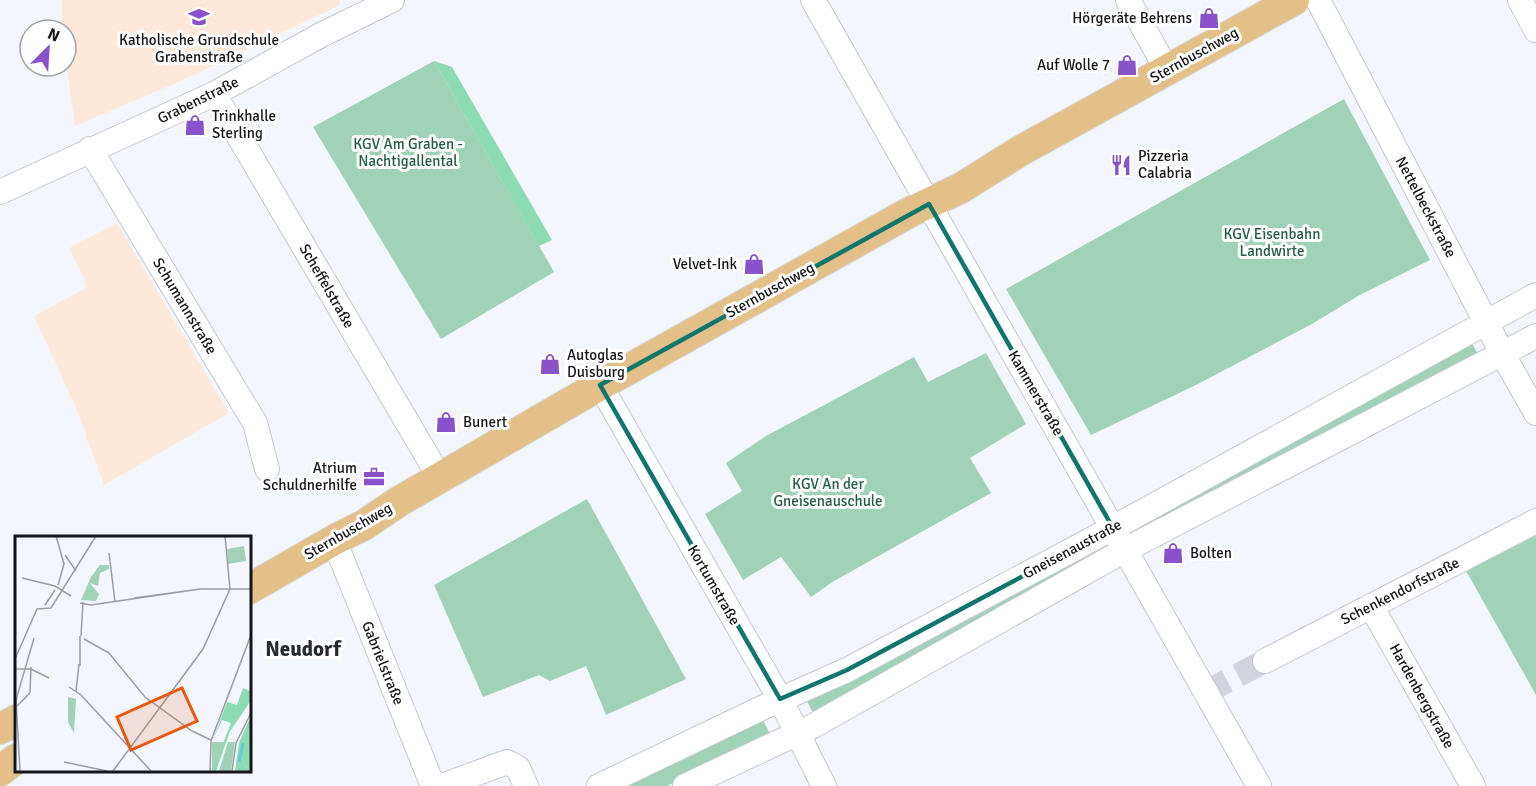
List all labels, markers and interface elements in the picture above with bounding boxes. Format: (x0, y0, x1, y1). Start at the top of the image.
school or university icon: Katholische Grundschule Grabenstraße (187, 5, 211, 29)
shop icon: Hörgeräte Behrens (1197, 6, 1221, 30)
place label: Hörgeräte Behrens (1072, 9, 1192, 27)
north arrow (18, 18, 78, 78)
street label: Sternbuschweg (1147, 23, 1241, 87)
text: N (45, 24, 63, 47)
place label: Katholische Grundschule Grabenstraße (119, 31, 279, 66)
shop icon: Auf Wolle 7 (1115, 53, 1139, 77)
place label: Auf Wolle 7 (1037, 56, 1110, 74)
street label: Grabenstraße (155, 73, 241, 127)
place label: Trinkhalle Sterling (212, 107, 276, 142)
shop icon: Trinkhalle Sterling (183, 113, 207, 137)
park label: KGV Am Graben - Nachtigallental (353, 135, 463, 170)
place label: Pizzeria Calabria (1138, 147, 1192, 182)
restaurant icon: Pizzeria Calabria (1109, 153, 1133, 177)
street label: Nettelbeckstraße (1392, 153, 1460, 261)
park label: KGV Eisenbahn Landwirte (1224, 225, 1320, 260)
street label: Scheffelstraße (296, 241, 358, 331)
shop icon: Velvet-Ink (742, 252, 766, 276)
street label: Schumannstraße (149, 254, 221, 358)
place label: Velvet-Ink (673, 255, 737, 273)
street label: Sternbuschweg (723, 258, 817, 322)
place label: Autoglas Duisburg (567, 346, 625, 381)
street label: Kammerstraße (1004, 347, 1068, 439)
shop icon: Autoglas Duisburg (538, 352, 562, 376)
shop icon: Bunert (434, 410, 458, 434)
place label: Bunert (463, 413, 507, 431)
place label: Atrium Schuldnerhilfe (263, 459, 357, 494)
office icon: Atrium Schuldnerhilfe (362, 465, 386, 489)
park label: KGV An der Gneisenauschule (773, 475, 883, 510)
street label: Sternbuschweg (301, 499, 395, 563)
street label: Gneisenaustraße (1020, 515, 1124, 583)
inset map (15, 536, 250, 771)
shop icon: Bolten (1161, 541, 1185, 565)
street label: Kortumstraße (684, 542, 744, 628)
place label: Bolten (1190, 544, 1232, 562)
street label: Schenkendorfstraße (1338, 553, 1462, 629)
street label: Gabrielstraße (358, 619, 408, 707)
district label: Neudorf (265, 636, 342, 662)
street label: Hardenbergstraße (1386, 640, 1458, 752)

